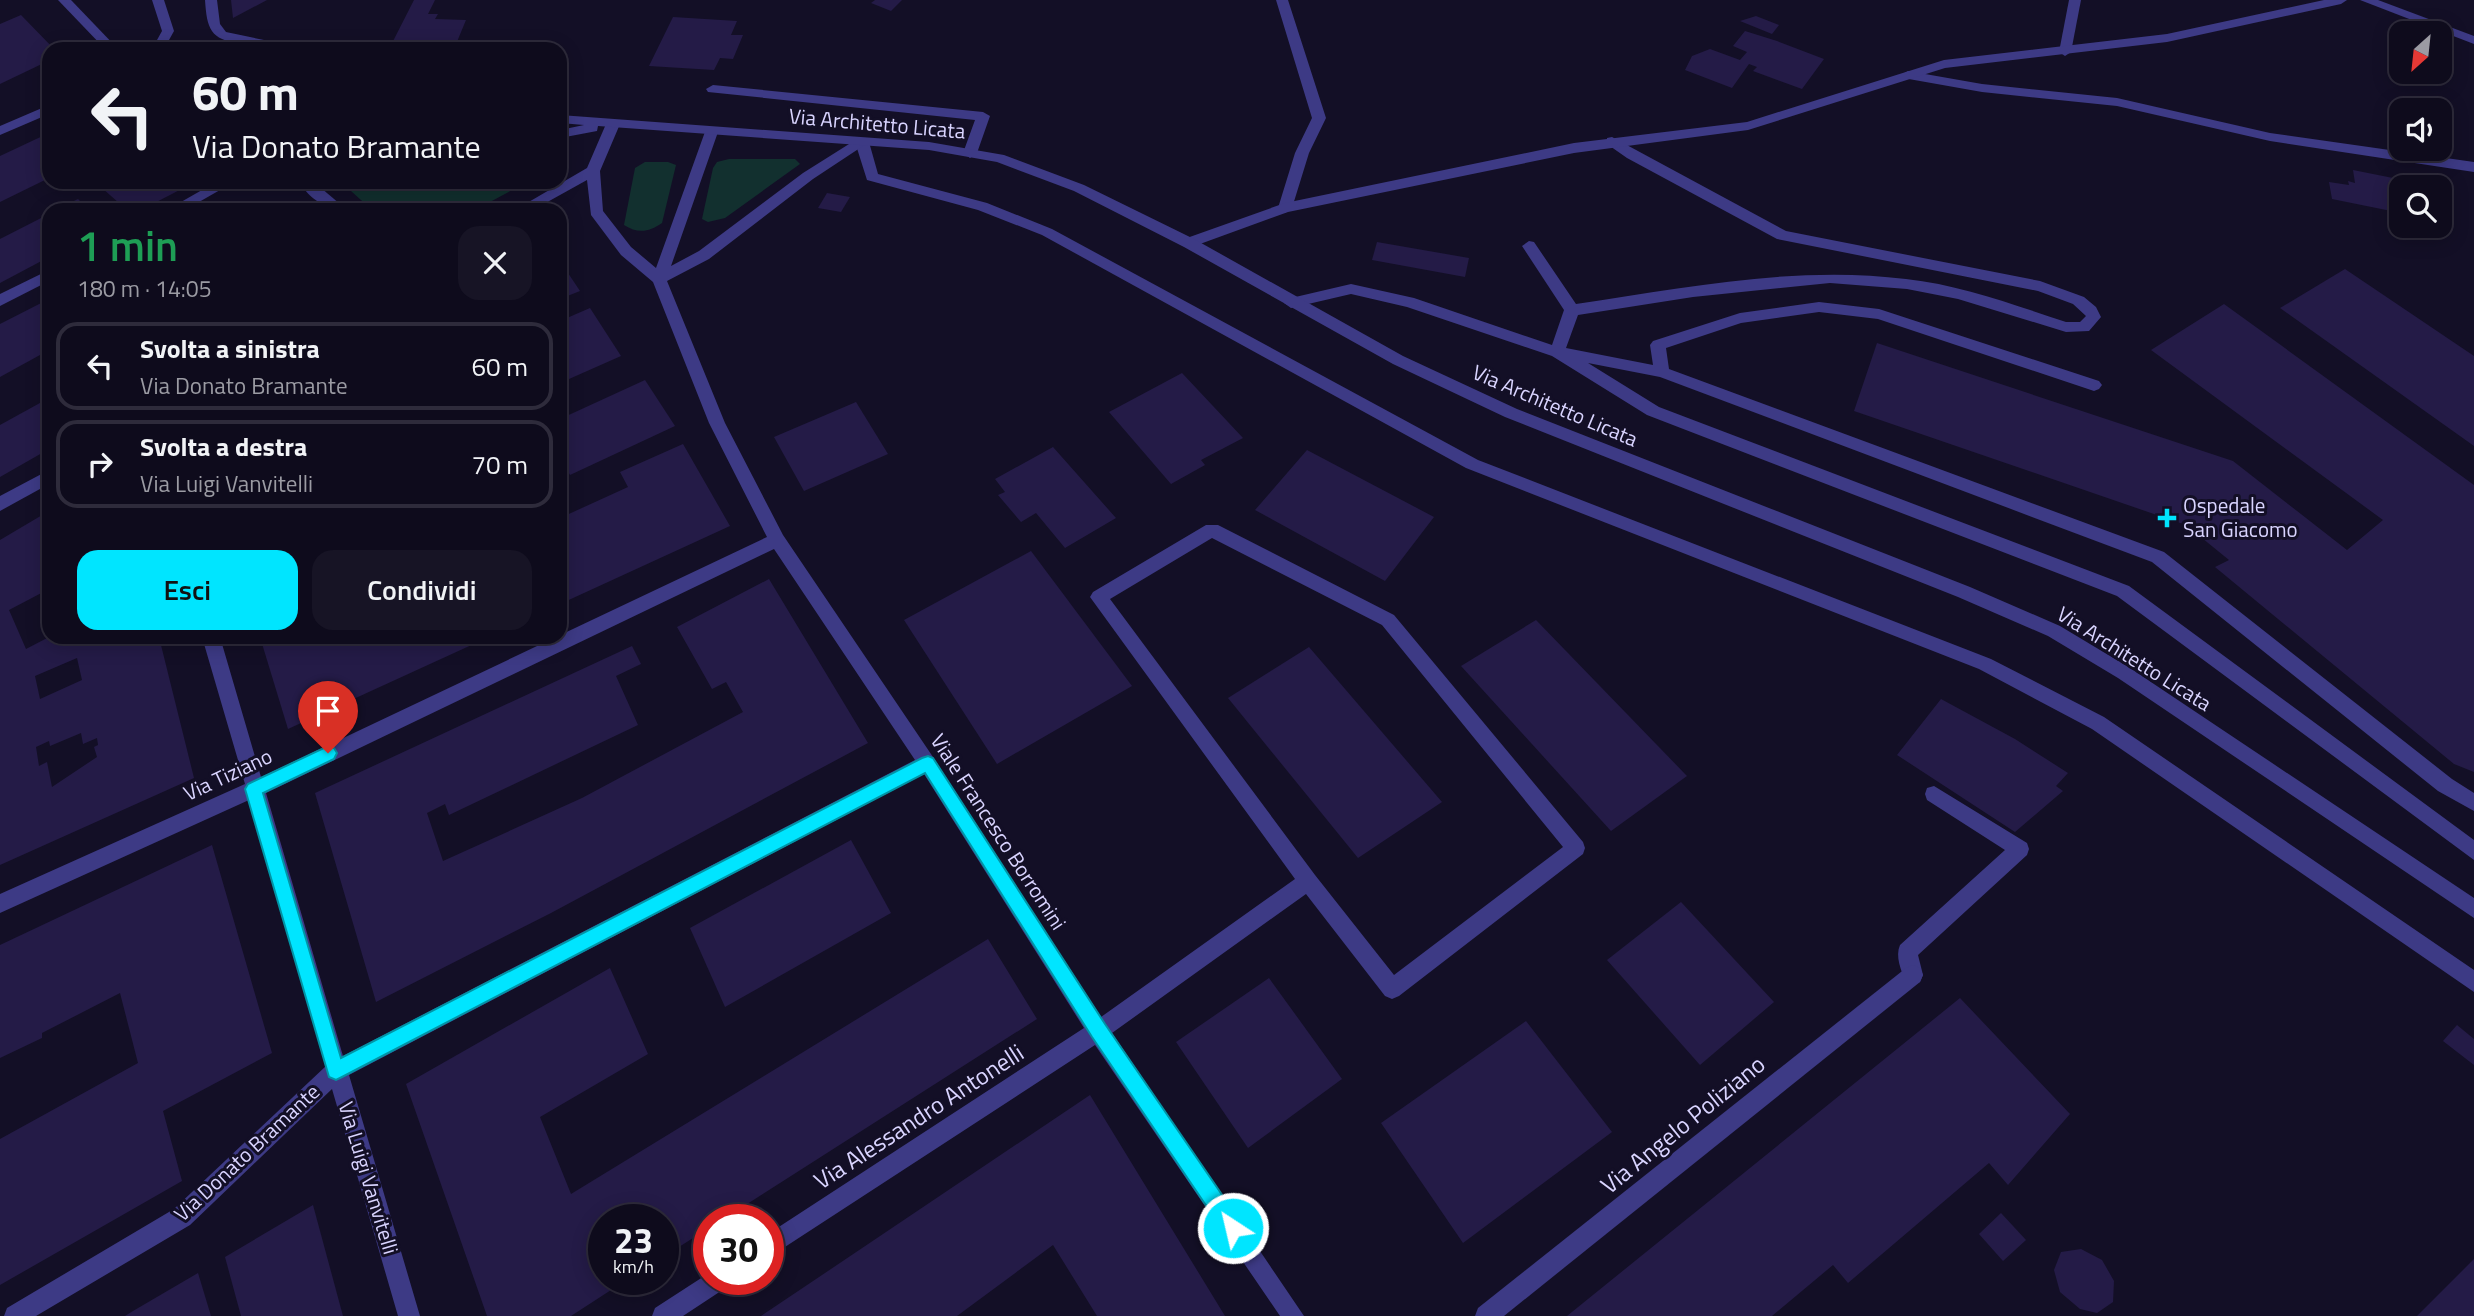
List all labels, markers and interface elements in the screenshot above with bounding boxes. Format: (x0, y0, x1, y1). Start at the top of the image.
north arrow (2389, 21, 2452, 84)
map controls (2389, 21, 2452, 238)
text: 60 m (192, 54, 299, 129)
icon: left (77, 70, 168, 161)
button: sound (2389, 98, 2452, 161)
street label: Via Architetto Licata (787, 99, 967, 147)
text: Via Donato Bramante (192, 122, 481, 170)
button: search (2389, 175, 2452, 238)
text: 1 min (77, 213, 178, 277)
button: close (458, 226, 532, 300)
text: 180 m · 14:05 (77, 271, 212, 306)
text: Svolta a sinistra (140, 329, 320, 368)
icon: left (81, 347, 119, 385)
text: 60 m (471, 347, 528, 386)
street label: Via Architetto Licata (1468, 356, 1644, 455)
text: Via Donato Bramante (140, 368, 348, 403)
text: Svolta a destra (140, 427, 307, 466)
icon: right (81, 445, 119, 483)
text: 70 m (471, 445, 528, 484)
text: Via Luigi Vanvitelli (140, 466, 313, 501)
place label: Ospedale San Giacomo (2183, 489, 2298, 545)
marker: Ospedale San Giacomo (2157, 508, 2177, 528)
button: Esci (77, 550, 298, 630)
button: Condividi (312, 550, 532, 630)
street label: Via Architetto Licata (2051, 598, 2219, 719)
pin (298, 681, 358, 753)
icon: arrive (309, 692, 347, 730)
street label: Viale Francesco Borromini (923, 727, 1075, 936)
street label: Via Tiziano (178, 740, 277, 809)
street label: Via Alessandro Antonelli (806, 1035, 1031, 1198)
street label: Via Angelo Poliziano (1592, 1046, 1773, 1202)
street label: Via Donato Bramante (166, 1076, 327, 1229)
street label: Via Luigi Vanvitelli (331, 1097, 407, 1258)
position arrow (1196, 1191, 1270, 1265)
speed limit sign: 30 (693, 1204, 784, 1295)
text: 23 (614, 1213, 653, 1267)
text: km/h (613, 1253, 654, 1280)

